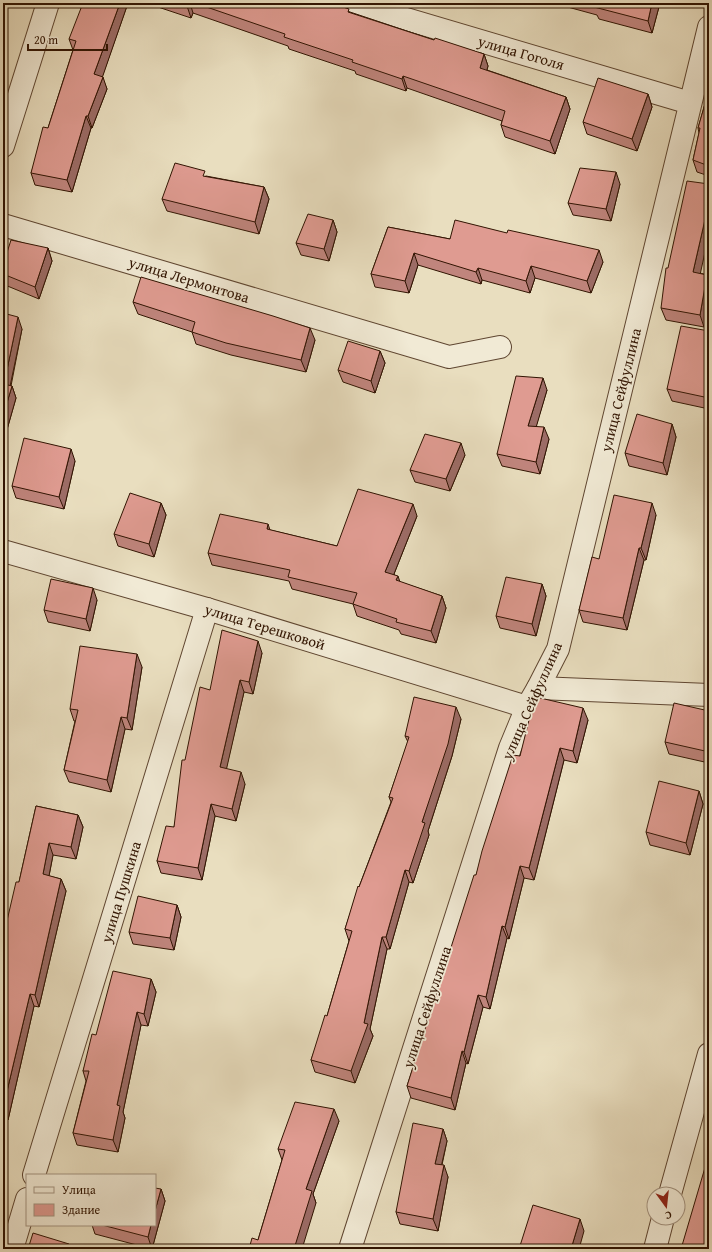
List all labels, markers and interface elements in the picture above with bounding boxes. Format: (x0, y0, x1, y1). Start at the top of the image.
scale bar (28, 26, 107, 52)
street label: улица Гоголя (475, 30, 567, 75)
text: 20 m (34, 31, 58, 48)
street label: улица Лермонтова (125, 251, 253, 308)
street label: улица Сейфуллина (595, 325, 646, 455)
street label: улица Терешковой (201, 598, 328, 655)
street label: улица Сейфуллина (496, 638, 567, 764)
street label: улица Пушкина (95, 838, 146, 946)
street label: улица Сейфуллина (397, 942, 456, 1071)
legend (26, 1174, 156, 1226)
text: Улица (62, 1181, 96, 1198)
north arrow (646, 1186, 686, 1226)
text: Здание (62, 1201, 101, 1218)
text: С (664, 1207, 674, 1224)

